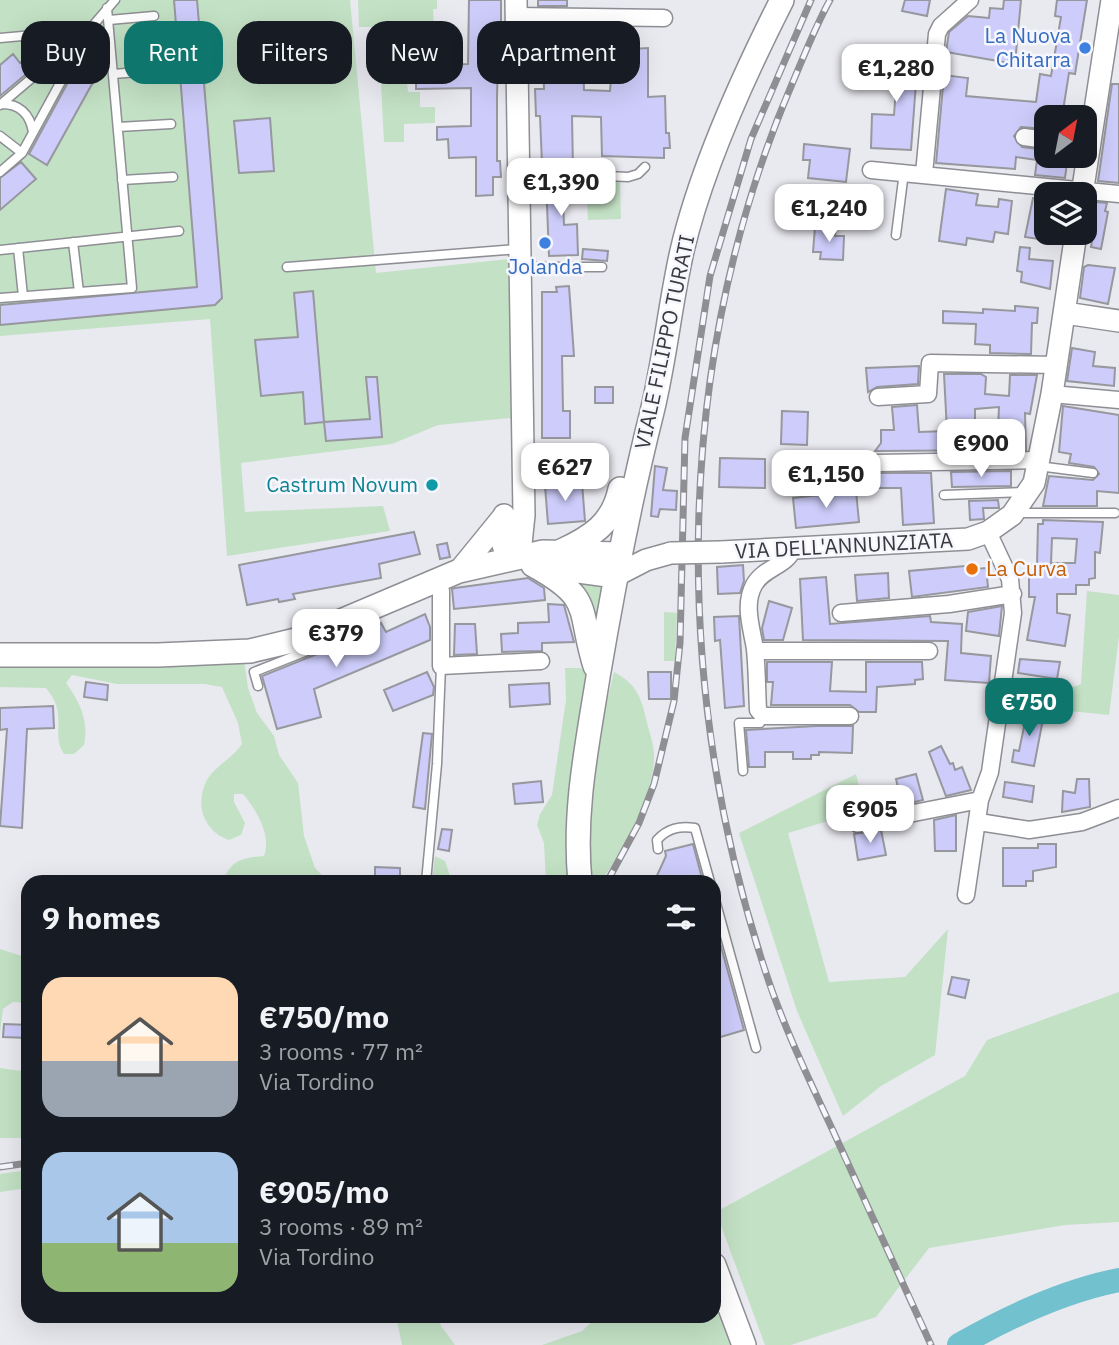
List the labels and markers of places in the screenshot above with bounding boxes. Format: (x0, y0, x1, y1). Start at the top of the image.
place label: La Nuova Chitarra (985, 21, 1071, 73)
marker: La Nuova Chitarra (1077, 40, 1093, 56)
pin: €1,280 (839, 44, 953, 104)
pin: €1,390 (504, 158, 618, 218)
pin: €1,240 (772, 184, 886, 244)
marker: Jolanda (537, 235, 553, 251)
place label: Jolanda (508, 252, 582, 280)
pin: €900 (940, 420, 1022, 479)
pin: €627 (524, 444, 606, 503)
pin: €1,150 (769, 450, 883, 510)
place label: Castrum Novum (266, 470, 418, 498)
marker: Castrum Novum (424, 477, 440, 493)
place label: La Curva (986, 554, 1067, 582)
marker: La Curva (964, 561, 980, 577)
pin: €379 (295, 610, 377, 669)
pin: €750 (988, 678, 1070, 738)
pin: €905 (829, 786, 911, 845)

